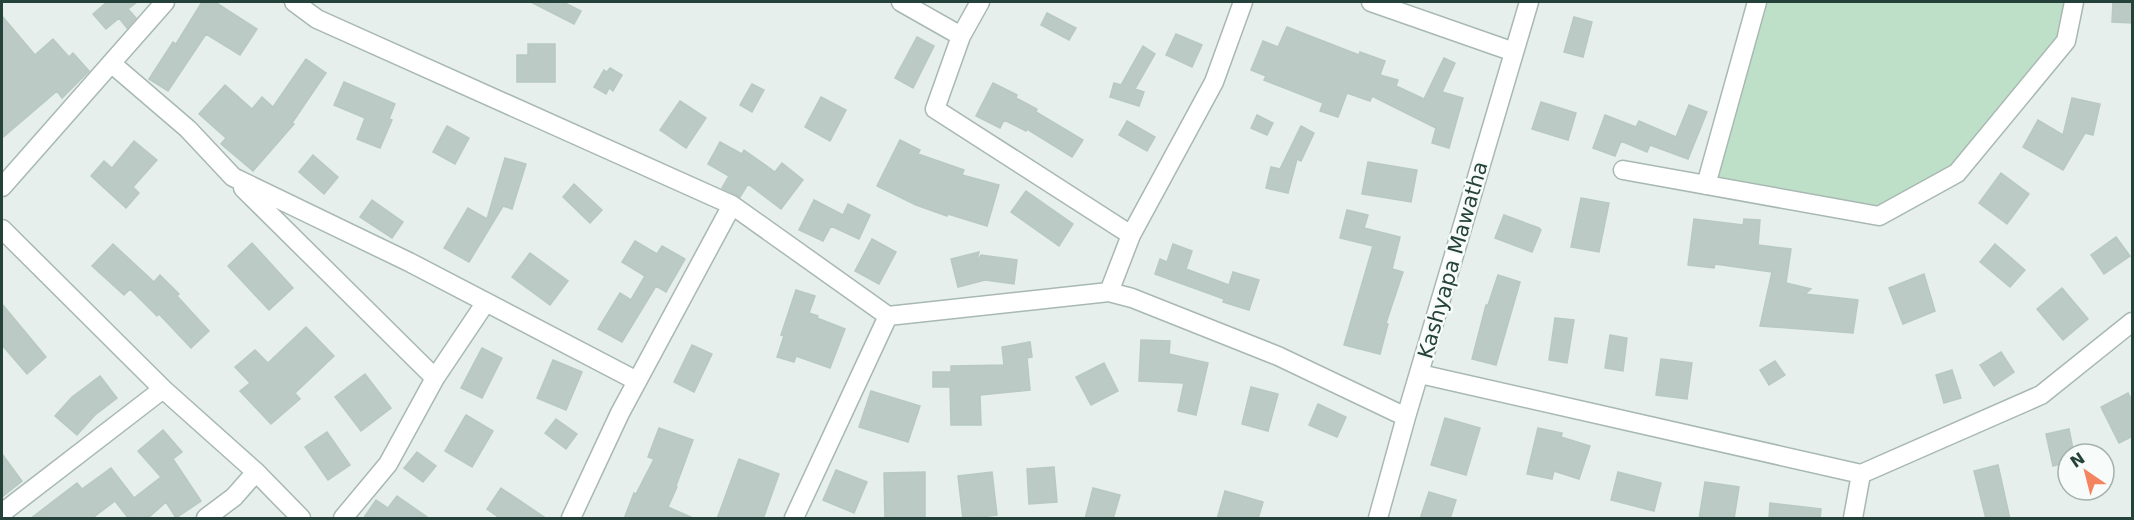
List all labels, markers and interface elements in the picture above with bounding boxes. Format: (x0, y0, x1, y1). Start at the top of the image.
street label: Kashyapa Mawatha (1413, 159, 1493, 361)
north arrow (2056, 442, 2116, 502)
text: N (2067, 449, 2089, 472)

